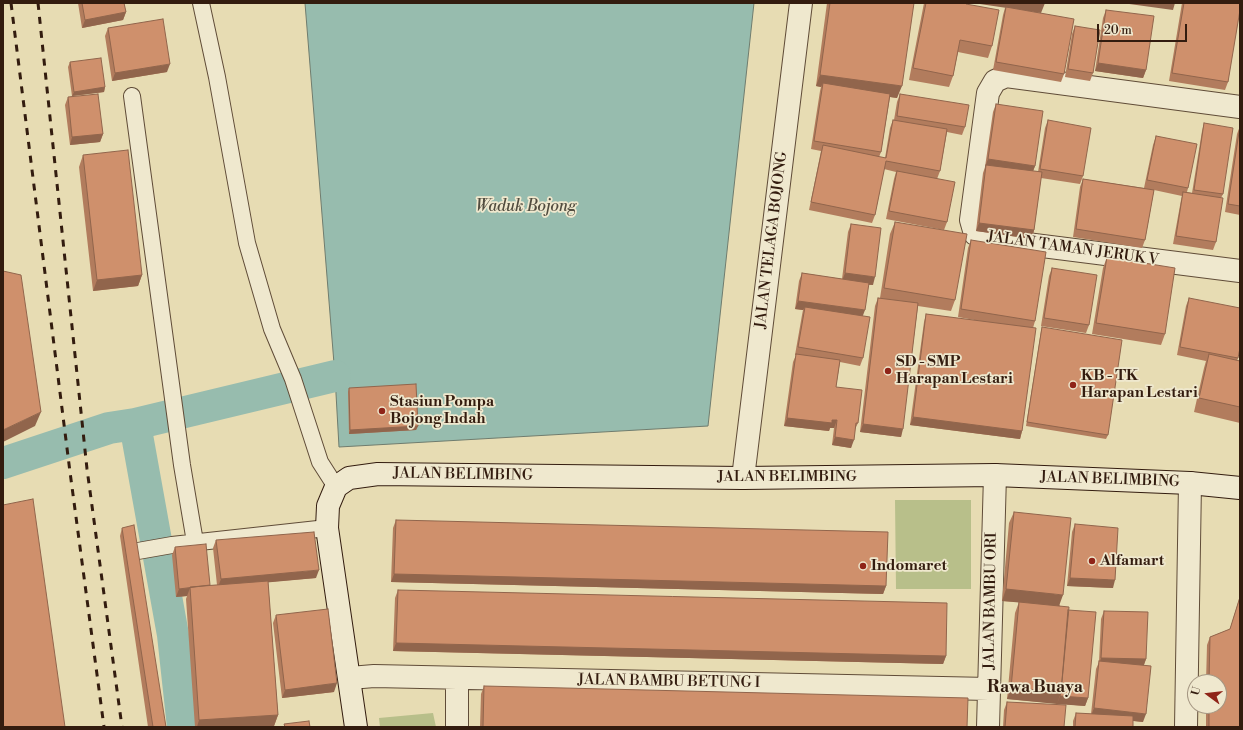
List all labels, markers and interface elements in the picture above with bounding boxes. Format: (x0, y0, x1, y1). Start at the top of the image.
scale bar (1099, 16, 1189, 42)
text: 20 m (1104, 23, 1132, 38)
street label: JALAN TELAGA BOJONG (752, 150, 792, 330)
water label: Waduk Bojong (476, 197, 576, 217)
street label: JALAN TAMAN JERUK V (986, 228, 1160, 270)
place label: SD - SMP Harapan Lestari (896, 353, 1013, 388)
marker: SD - SMP Harapan Lestari (883, 366, 893, 376)
place label: KB - TK Harapan Lestari (1081, 367, 1198, 402)
marker: KB - TK Harapan Lestari (1068, 380, 1078, 390)
place label: Stasiun Pompa Bojong Indah (390, 393, 494, 428)
marker: Stasiun Pompa Bojong Indah (377, 406, 387, 416)
street label: JALAN BELIMBING (393, 465, 533, 485)
street label: JALAN BELIMBING (717, 468, 857, 486)
street label: JALAN BELIMBING (1040, 469, 1180, 491)
street label: JALAN BAMBU ORI (981, 532, 1001, 670)
place label: Alfamart (1100, 552, 1164, 570)
marker: Alfamart (1087, 556, 1097, 566)
place label: Indomaret (871, 557, 947, 575)
marker: Indomaret (858, 561, 868, 571)
street label: JALAN BAMBU BETUNG I (578, 671, 760, 693)
north arrow (1187, 674, 1227, 714)
district label: Rawa Buaya (987, 678, 1083, 698)
text: U (1189, 685, 1204, 697)

